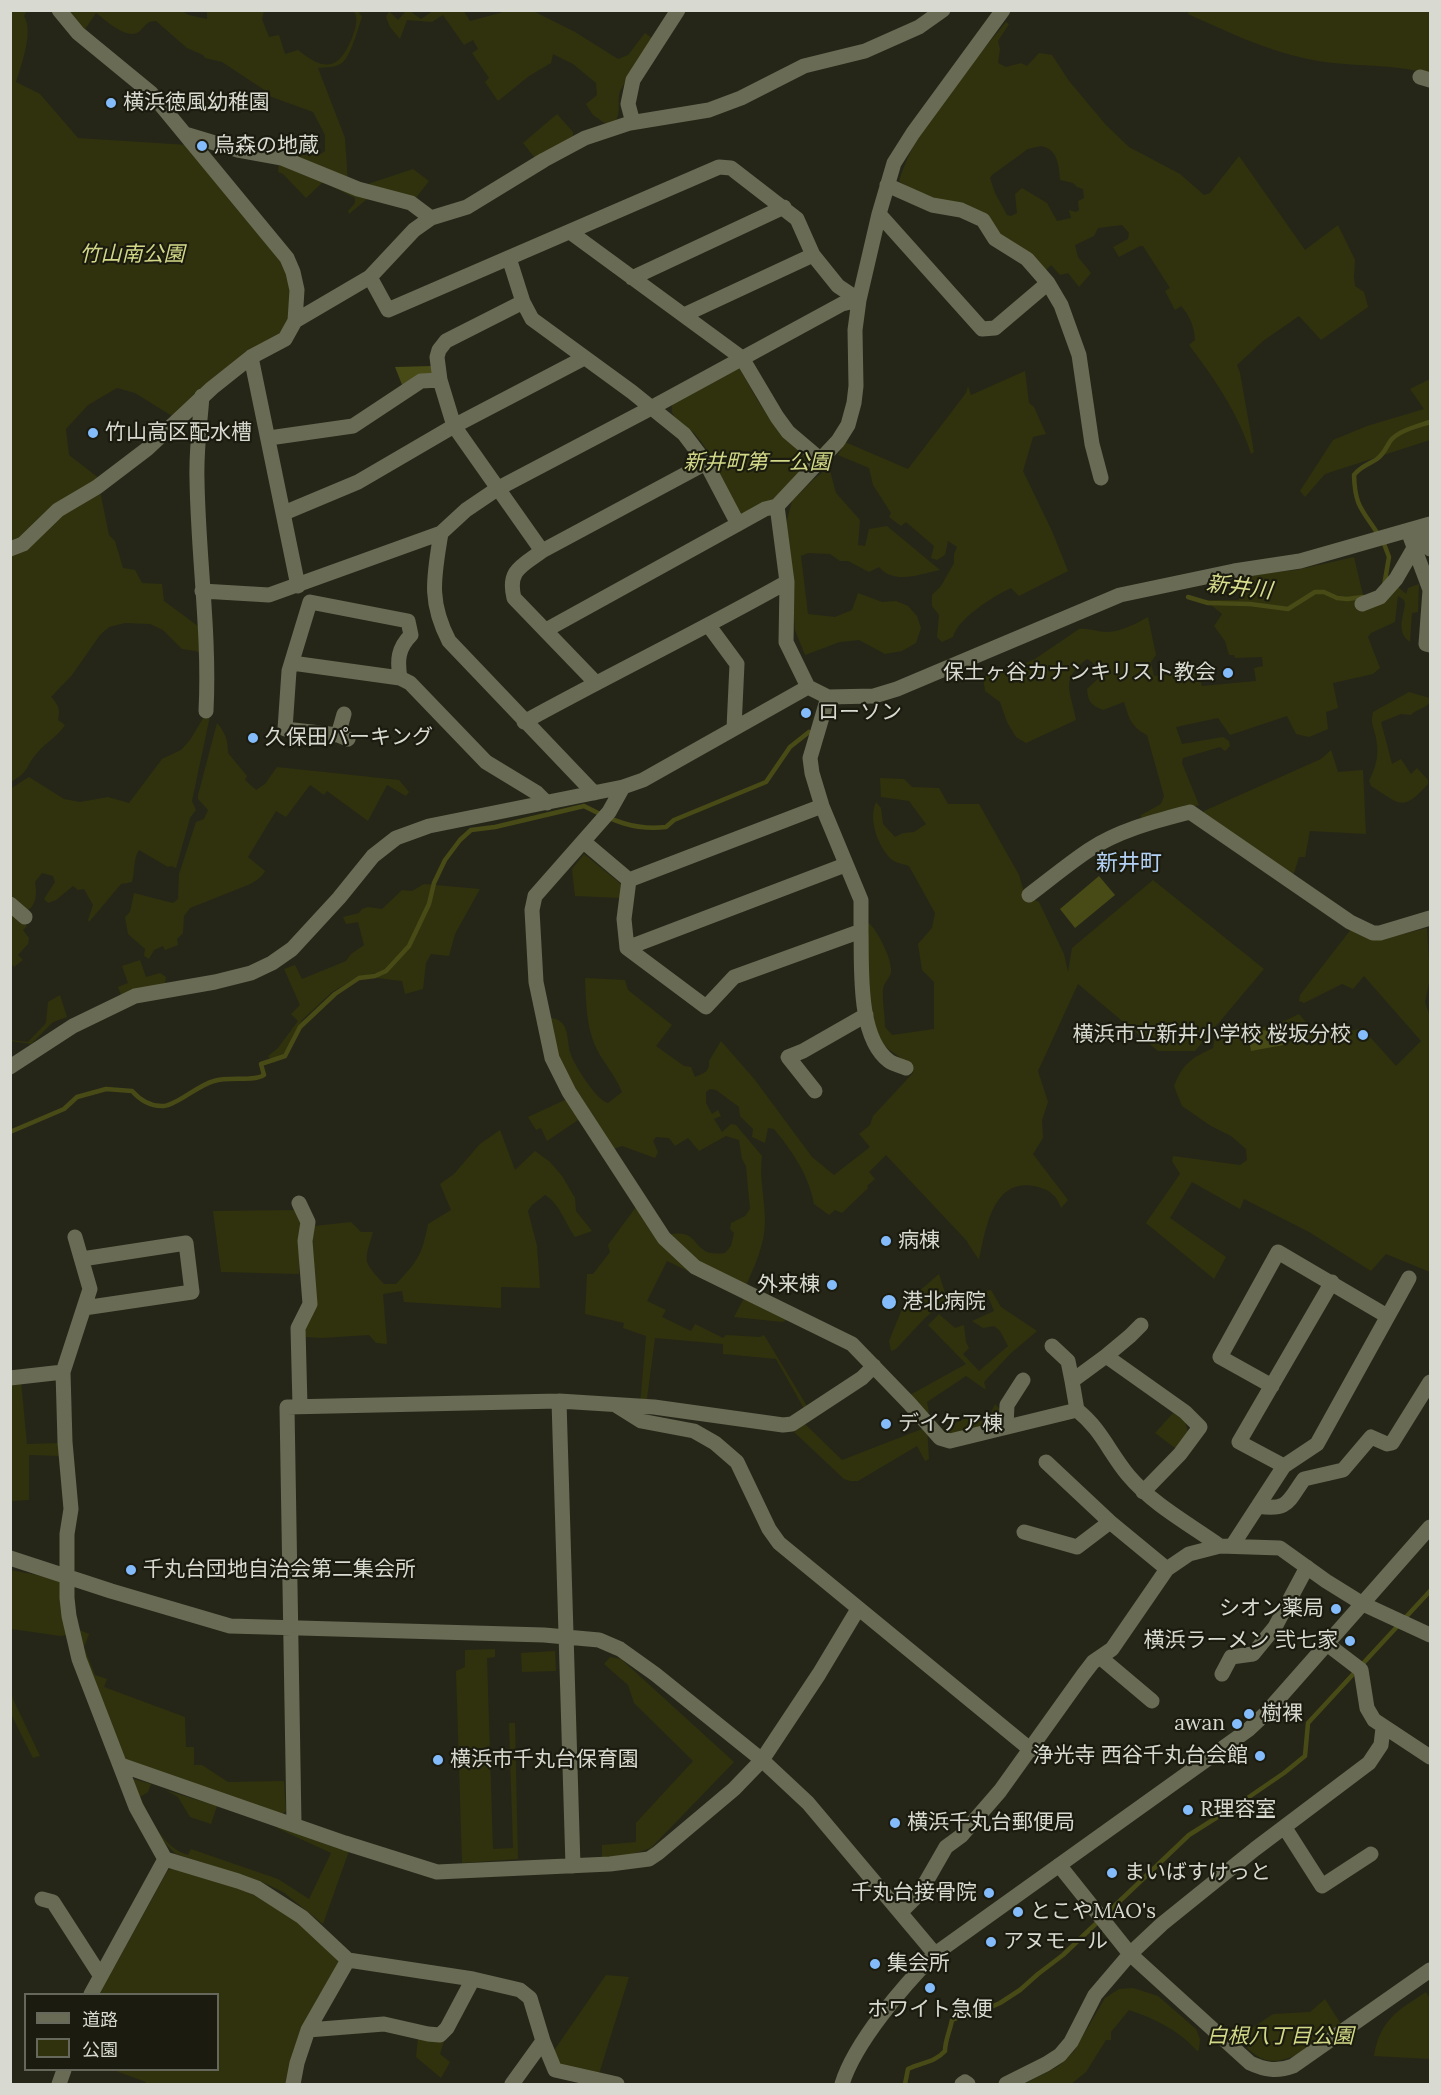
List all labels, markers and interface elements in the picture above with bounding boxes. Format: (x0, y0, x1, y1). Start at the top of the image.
place label: 横浜徳風幼稚園 (123, 90, 270, 116)
marker: 横浜徳風幼稚園 (104, 96, 118, 110)
place label: 烏森の地蔵 (214, 133, 319, 159)
marker: 烏森の地蔵 (195, 139, 209, 153)
park label: 竹山南公園 (80, 242, 184, 268)
place label: 竹山高区配水槽 (105, 420, 252, 446)
marker: 竹山高区配水槽 (86, 426, 100, 440)
park label: 新井町第一公園 (684, 450, 830, 476)
water label: 新井川 (1205, 571, 1273, 605)
place label: 保土ヶ谷カナンキリスト教会 (943, 660, 1216, 686)
marker: 保土ヶ谷カナンキリスト教会 (1221, 666, 1235, 680)
place label: ローソン (818, 700, 902, 726)
marker: ローソン (799, 706, 813, 720)
place label: 久保田パーキング (265, 725, 433, 751)
marker: 久保田パーキング (246, 731, 260, 745)
district label: 新井町 (1096, 851, 1162, 877)
place label: 横浜市立新井小学校 桜坂分校 (1072, 1022, 1351, 1048)
marker: 横浜市立新井小学校 桜坂分校 (1356, 1028, 1370, 1042)
place label: 病棟 (898, 1228, 940, 1254)
marker: 病棟 (879, 1234, 893, 1248)
place label: 外来棟 (757, 1272, 820, 1298)
marker: 外来棟 (825, 1278, 839, 1292)
place label: 港北病院 (902, 1289, 986, 1315)
marker: 港北病院 (880, 1293, 898, 1311)
place label: デイケア棟 (898, 1411, 1003, 1437)
marker: デイケア棟 (879, 1417, 893, 1431)
place label: 千丸台団地自治会第二集会所 (143, 1557, 416, 1583)
marker: 千丸台団地自治会第二集会所 (124, 1563, 138, 1577)
place label: シオン薬局 (1219, 1596, 1324, 1622)
marker: シオン薬局 (1329, 1602, 1343, 1616)
place label: 横浜ラーメン 弐七家 (1143, 1628, 1338, 1654)
marker: 横浜ラーメン 弐七家 (1343, 1634, 1357, 1648)
place label: 樹裸 (1261, 1701, 1303, 1727)
marker: 樹裸 (1242, 1707, 1256, 1721)
place label: awan (1174, 1711, 1225, 1737)
marker: awan (1230, 1717, 1244, 1731)
place label: 浄光寺 西谷千丸台会館 (1032, 1743, 1248, 1769)
place label: 横浜市千丸台保育園 (450, 1747, 639, 1773)
marker: 浄光寺 西谷千丸台会館 (1253, 1749, 1267, 1763)
marker: 横浜市千丸台保育園 (431, 1753, 445, 1767)
place label: R理容室 (1200, 1797, 1276, 1823)
marker: R理容室 (1181, 1803, 1195, 1817)
place label: 横浜千丸台郵便局 (907, 1810, 1075, 1836)
marker: 横浜千丸台郵便局 (888, 1816, 902, 1830)
place label: まいばすけっと (1124, 1860, 1271, 1886)
marker: まいばすけっと (1105, 1866, 1119, 1880)
place label: 千丸台接骨院 (851, 1880, 977, 1906)
marker: 千丸台接骨院 (982, 1886, 996, 1900)
place label: とこやMAO's (1030, 1899, 1156, 1925)
marker: とこやMAO's (1011, 1905, 1025, 1919)
place label: アヌモール (1003, 1929, 1108, 1955)
marker: アヌモール (984, 1935, 998, 1949)
place label: 集会所 (887, 1951, 950, 1977)
marker: 集会所 (868, 1957, 882, 1971)
marker: ホワイト急便 (923, 1981, 937, 1995)
legend (24, 1993, 219, 2071)
place label: ホワイト急便 (867, 1997, 993, 2023)
text: 道路 (82, 2008, 118, 2031)
park label: 白根八丁目公園 (1207, 2024, 1353, 2050)
text: 公園 (82, 2038, 118, 2061)

